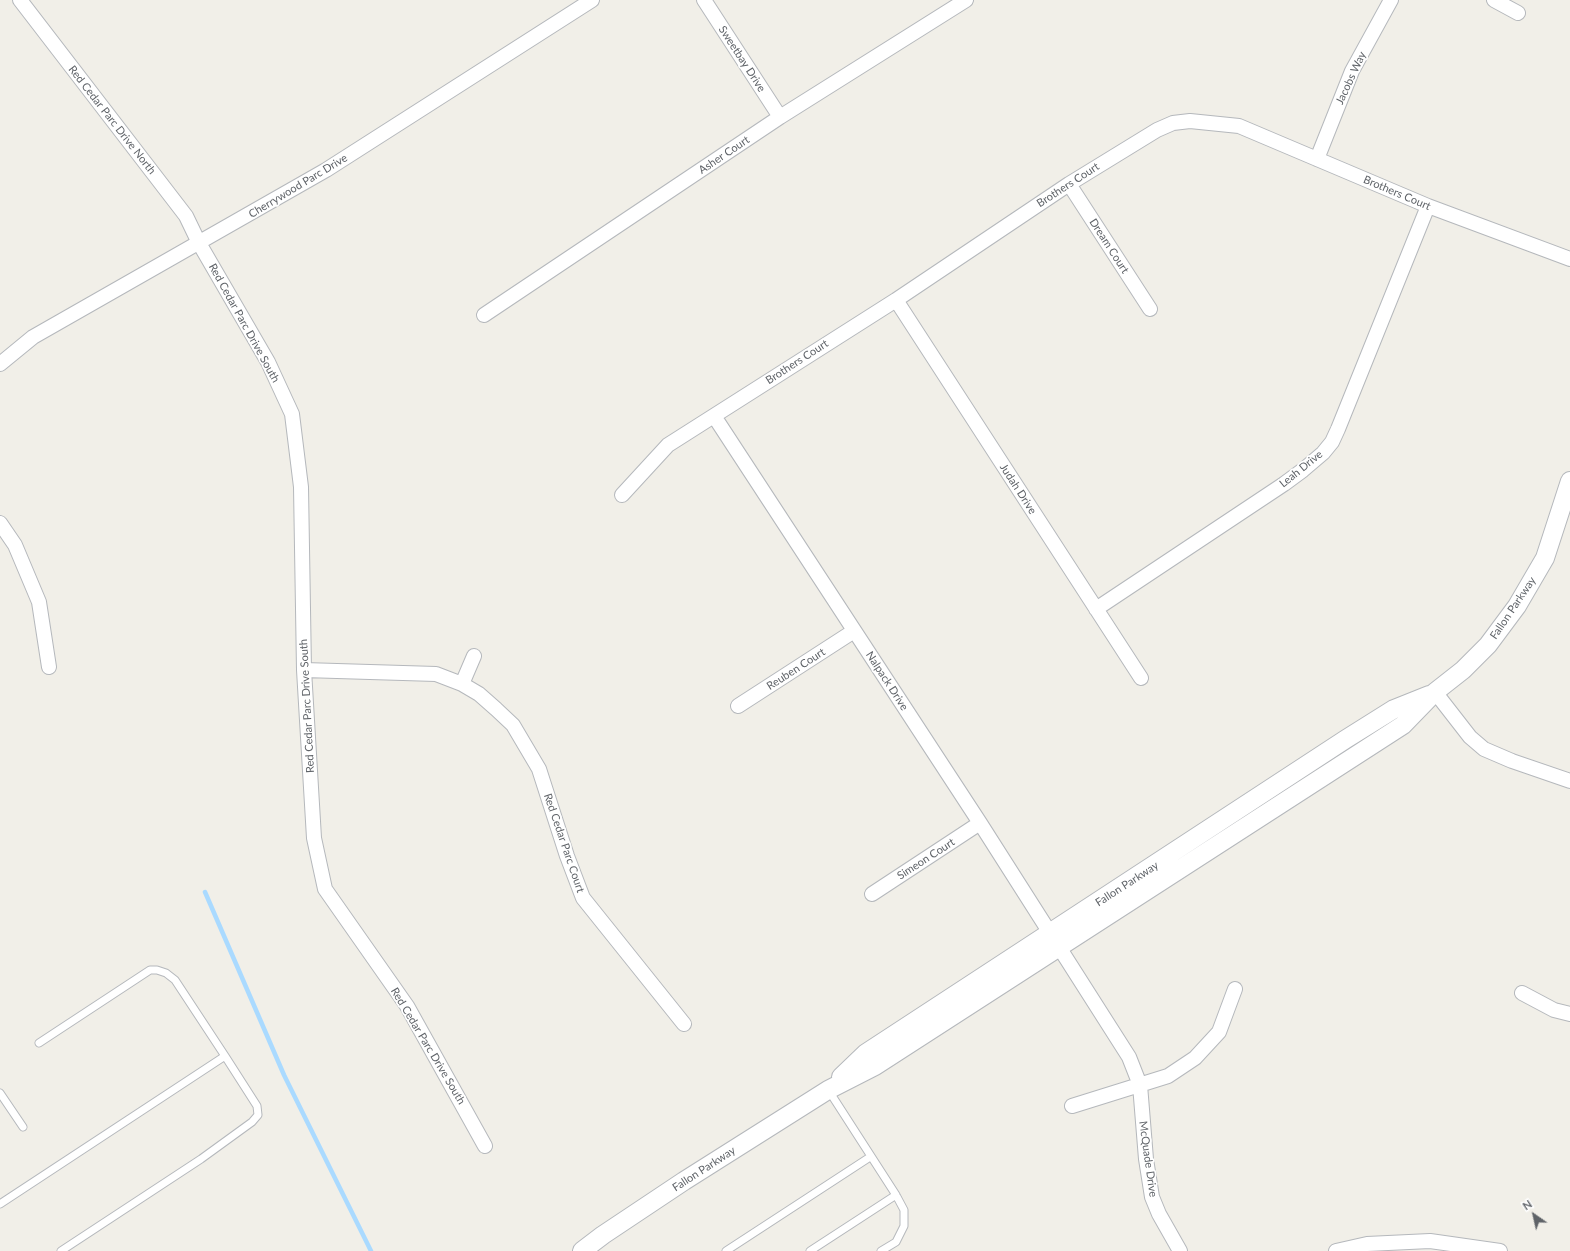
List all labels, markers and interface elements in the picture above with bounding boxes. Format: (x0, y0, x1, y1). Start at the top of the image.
street label: Sweetbay Drive (716, 24, 768, 94)
street label: Jacobs Way (1333, 49, 1369, 107)
street label: Red Cedar Parc Drive North (66, 63, 158, 177)
street label: Asher Court (696, 133, 752, 177)
street label: Cherrywood Parc Drive (246, 151, 350, 221)
street label: Brothers Court (1034, 160, 1102, 210)
street label: Brothers Court (1361, 173, 1433, 213)
street label: Dream Court (1086, 216, 1132, 276)
street label: Red Cedar Parc Drive South (206, 261, 282, 385)
street label: Brothers Court (763, 337, 831, 387)
street label: Leah Drive (1277, 448, 1325, 490)
street label: Judah Drive (997, 461, 1039, 517)
street label: Fallon Parkway (1487, 574, 1539, 642)
street label: Red Cedar Parc Drive South (297, 639, 317, 773)
street label: Reuben Court (764, 645, 828, 693)
street label: Nalpack Drive (863, 649, 911, 713)
street label: Red Cedar Parc Court (541, 792, 587, 894)
street label: Simeon Court (895, 835, 957, 883)
street label: Fallon Parkway (1093, 859, 1161, 909)
street label: Red Cedar Parc Drive South (388, 985, 468, 1107)
street label: McQuade Drive (1136, 1120, 1160, 1198)
street label: Fallon Parkway (670, 1144, 738, 1194)
north arrow (1514, 1195, 1554, 1235)
text: N (1520, 1197, 1534, 1212)

